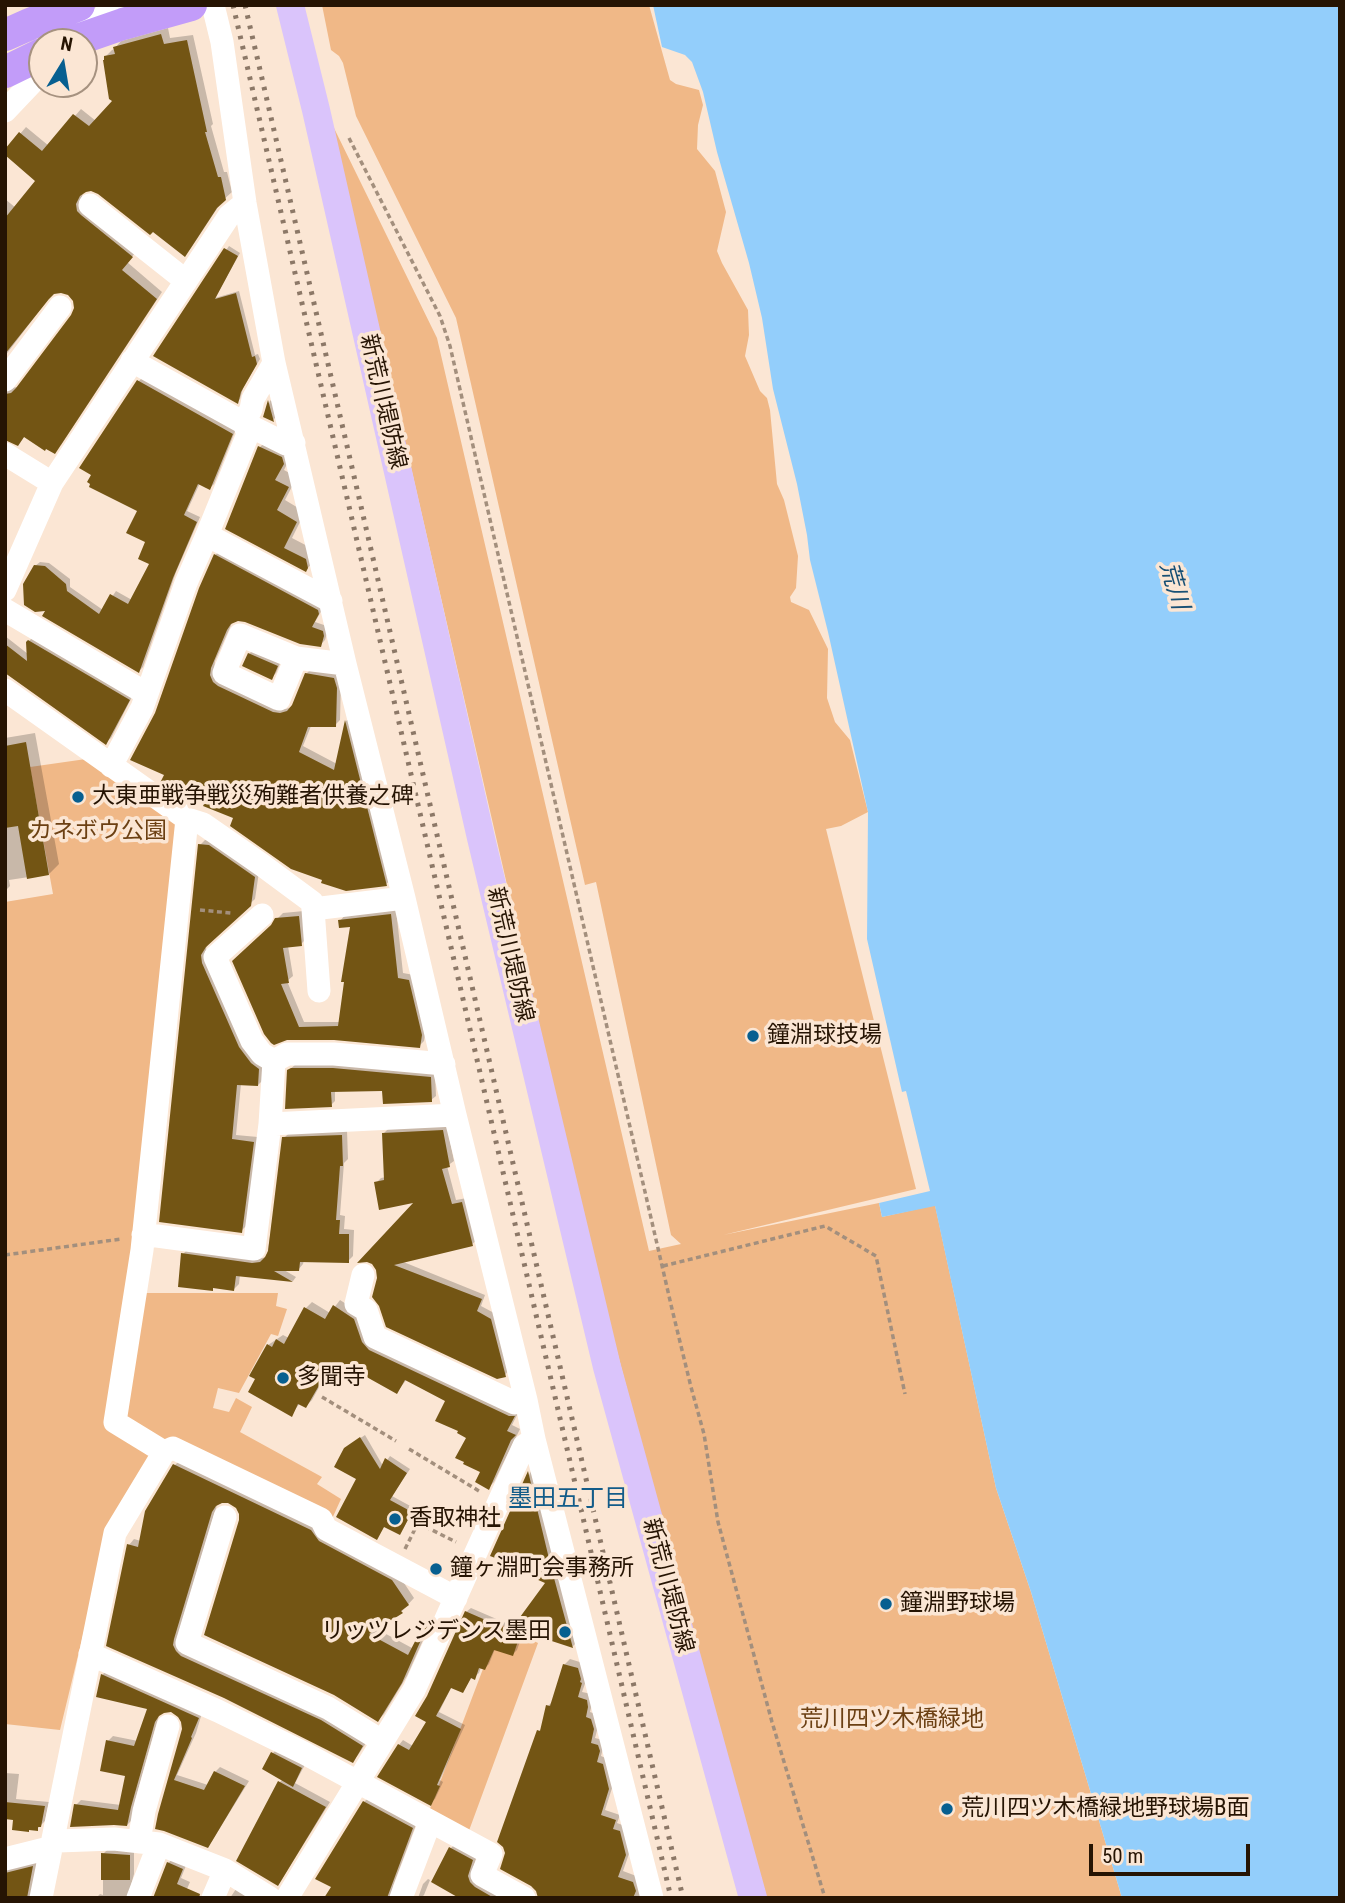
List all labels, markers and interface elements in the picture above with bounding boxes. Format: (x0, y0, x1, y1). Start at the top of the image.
north arrow (28, 28, 98, 98)
text: N (59, 31, 75, 56)
street label: 新荒川堤防線 (353, 332, 411, 472)
water label: 荒川 (1153, 559, 1193, 613)
place label: 大東亜戦争戦災殉難者供養之碑 (92, 783, 414, 811)
marker: 大東亜戦争戦災殉難者供養之碑 (70, 789, 86, 805)
park label: カネボウ公園 (29, 818, 167, 846)
street label: 新荒川堤防線 (480, 885, 538, 1025)
place label: 鐘淵球技場 (767, 1022, 882, 1050)
marker: 鐘淵球技場 (745, 1028, 761, 1044)
place label: 多聞寺 (297, 1364, 366, 1392)
marker: 多聞寺 (275, 1370, 291, 1386)
district label: 墨田五丁目 (508, 1486, 628, 1514)
place label: 香取神社 (409, 1505, 501, 1533)
marker: 香取神社 (387, 1511, 403, 1527)
street label: 新荒川堤防線 (636, 1516, 698, 1656)
place label: 鐘ヶ淵町会事務所 (450, 1555, 634, 1583)
marker: 鐘ヶ淵町会事務所 (428, 1561, 444, 1577)
place label: 鐘淵野球場 (900, 1590, 1015, 1618)
marker: 鐘淵野球場 (878, 1596, 894, 1612)
place label: リッツレジデンス墨田 (321, 1618, 551, 1646)
marker: リッツレジデンス墨田 (557, 1624, 573, 1640)
park label: 荒川四ツ木橋緑地 (800, 1706, 984, 1734)
place label: 荒川四ツ木橋緑地野球場B面 (961, 1795, 1250, 1823)
marker: 荒川四ツ木橋緑地野球場B面 (939, 1801, 955, 1817)
scale bar (1093, 1829, 1254, 1873)
text: 50 m (1102, 1844, 1143, 1868)

